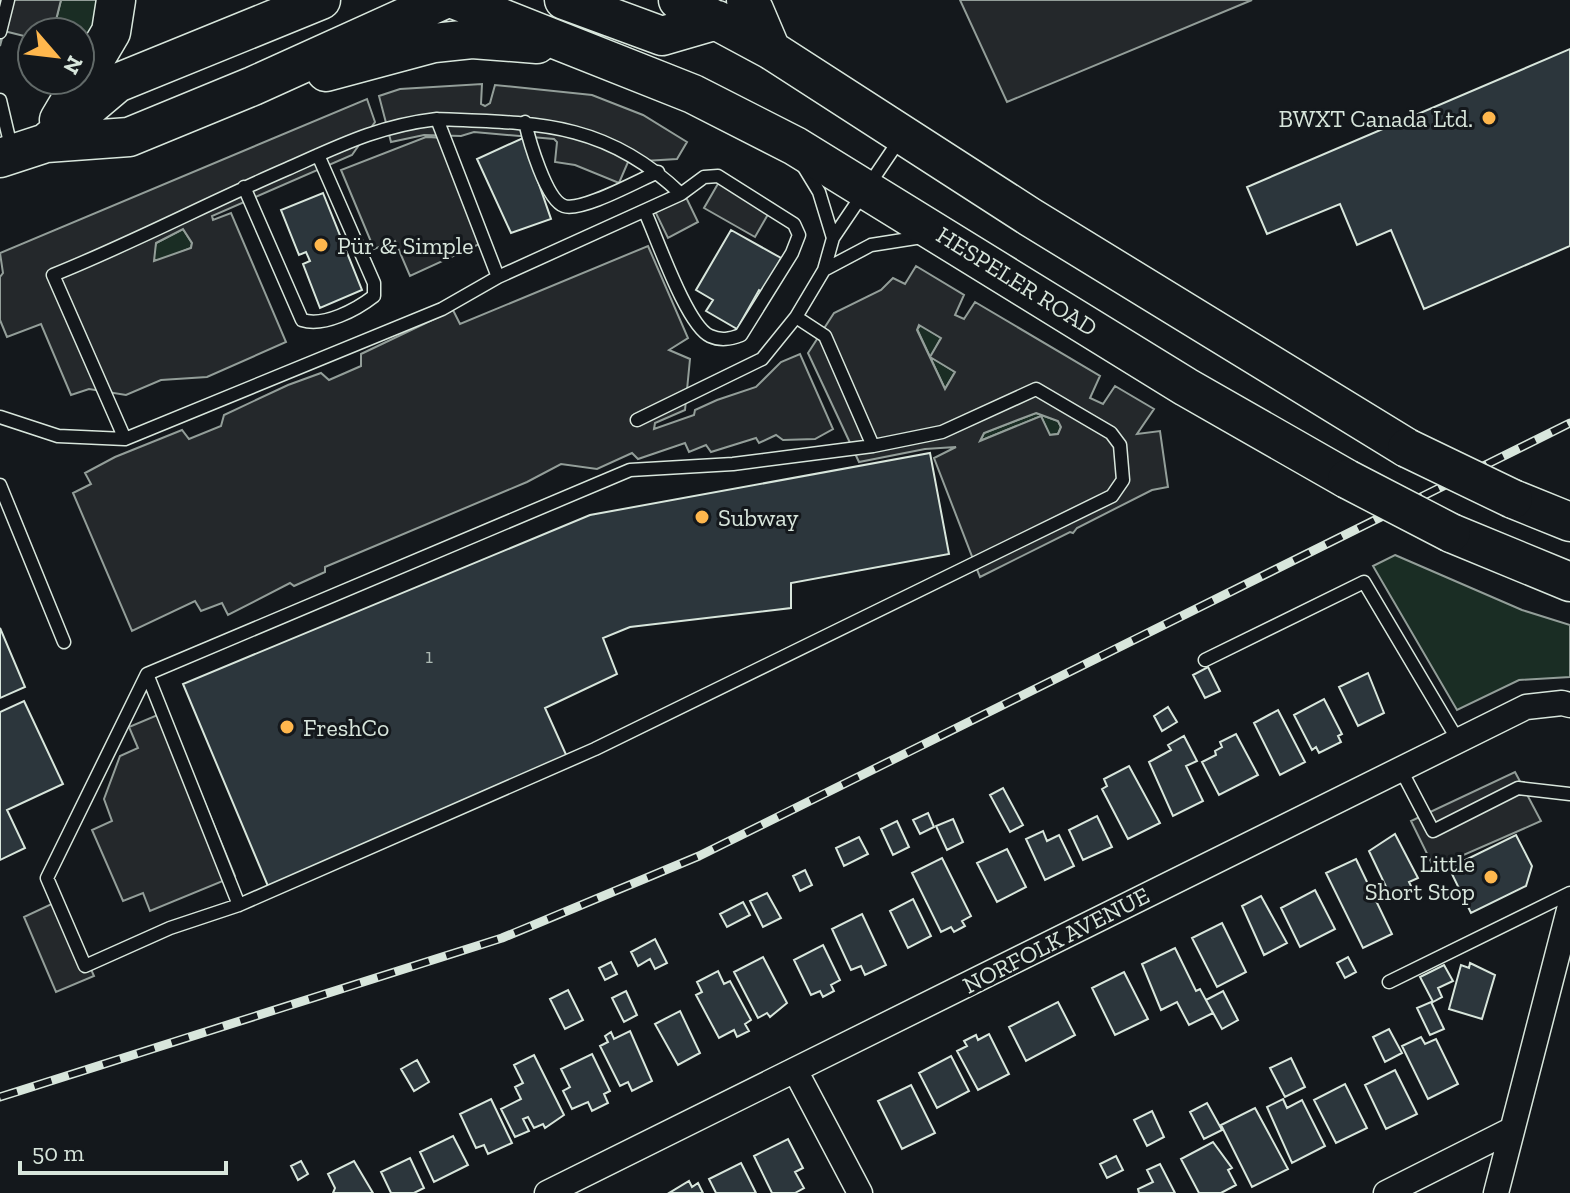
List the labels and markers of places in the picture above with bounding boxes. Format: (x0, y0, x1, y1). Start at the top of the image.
place label: BWXT Canada Ltd. (1279, 104, 1473, 133)
marker: BWXT Canada Ltd. (1480, 109, 1498, 127)
place label: Pür & Simple (337, 231, 473, 260)
marker: Pür & Simple (312, 236, 330, 254)
place label: Subway (718, 503, 799, 532)
marker: Subway (693, 508, 711, 526)
place label: FreshCo (303, 713, 389, 742)
marker: FreshCo (278, 718, 296, 736)
place label: Little Short Stop (1365, 849, 1475, 906)
marker: Little Short Stop (1482, 868, 1500, 886)

